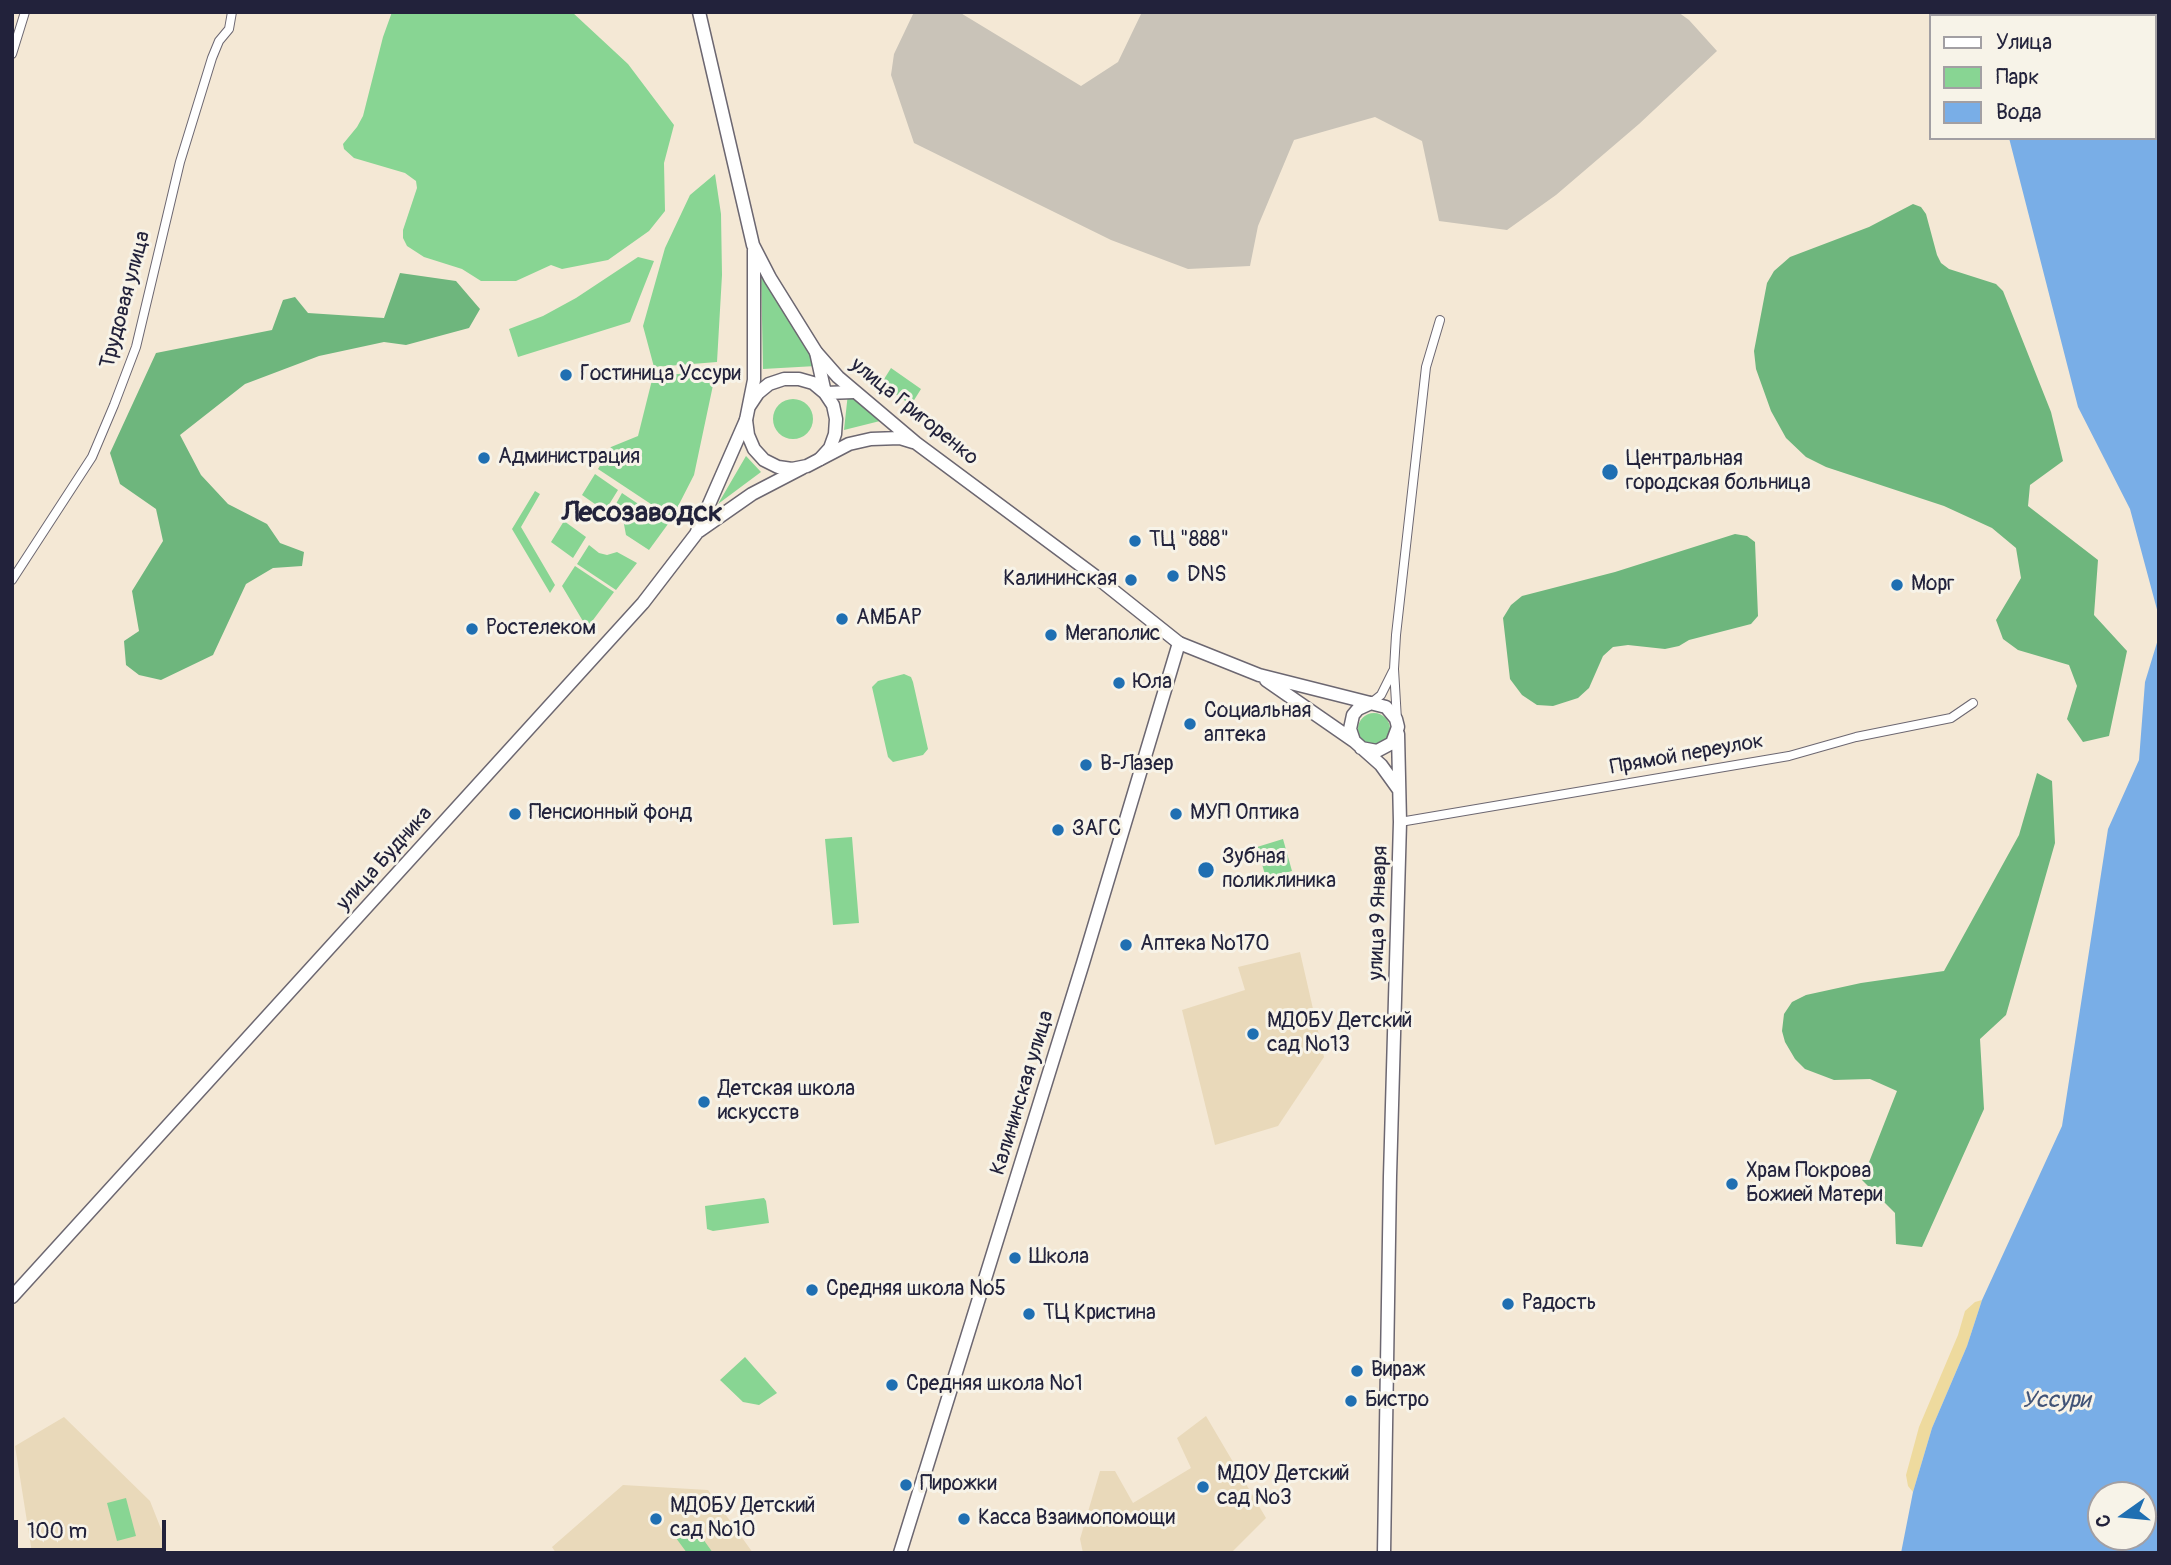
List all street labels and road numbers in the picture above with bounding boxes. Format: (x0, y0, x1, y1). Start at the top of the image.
street label: Трудовая улица (96, 229, 156, 371)
street label: улица Григоренко (845, 353, 983, 471)
street label: Прямой переулок (1608, 729, 1766, 781)
street label: улица Будника (332, 802, 438, 916)
street label: улица 9 Января (1364, 845, 1394, 981)
street label: Калининская улица (986, 1008, 1060, 1178)

